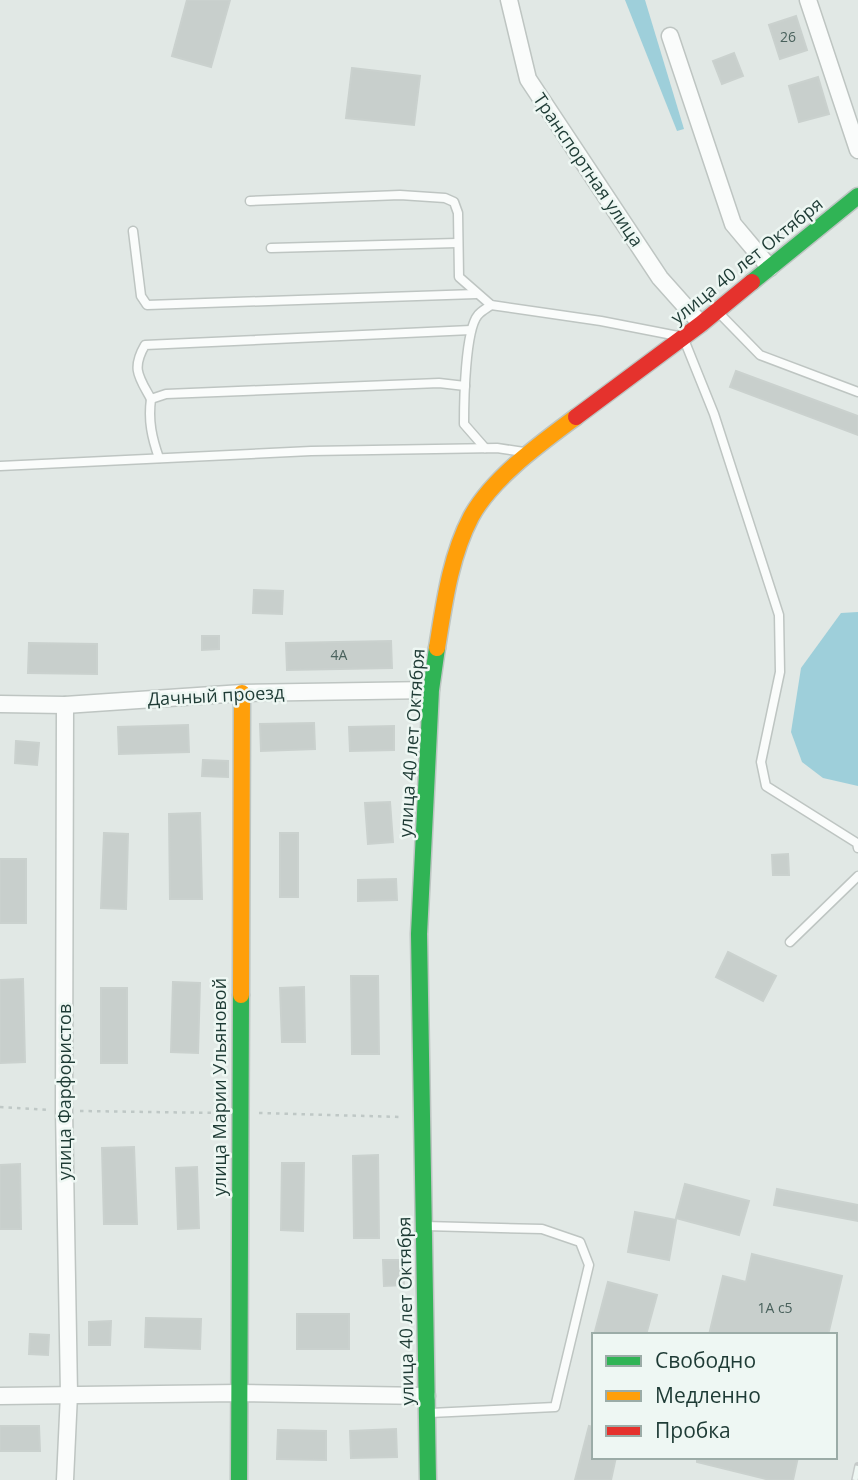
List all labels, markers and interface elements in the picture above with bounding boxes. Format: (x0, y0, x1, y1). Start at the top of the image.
house number: 26 (780, 27, 796, 46)
street label: Транспортная улица (528, 88, 649, 251)
street label: улица 40 лет Октября (665, 191, 827, 329)
house number: 4А (331, 645, 348, 664)
street label: улица 40 лет Октября (392, 648, 430, 838)
street label: Дачный проезд (147, 679, 285, 711)
street label: улица Марии Ульяновой (207, 978, 231, 1196)
street label: улица Фарфористов (52, 1004, 76, 1180)
street label: улица 40 лет Октября (391, 1216, 419, 1406)
house number: 1А с5 (757, 1298, 793, 1317)
legend (592, 1333, 837, 1459)
text: Свободно (655, 1346, 756, 1374)
text: Медленно (655, 1381, 761, 1409)
text: Пробка (655, 1416, 731, 1444)

